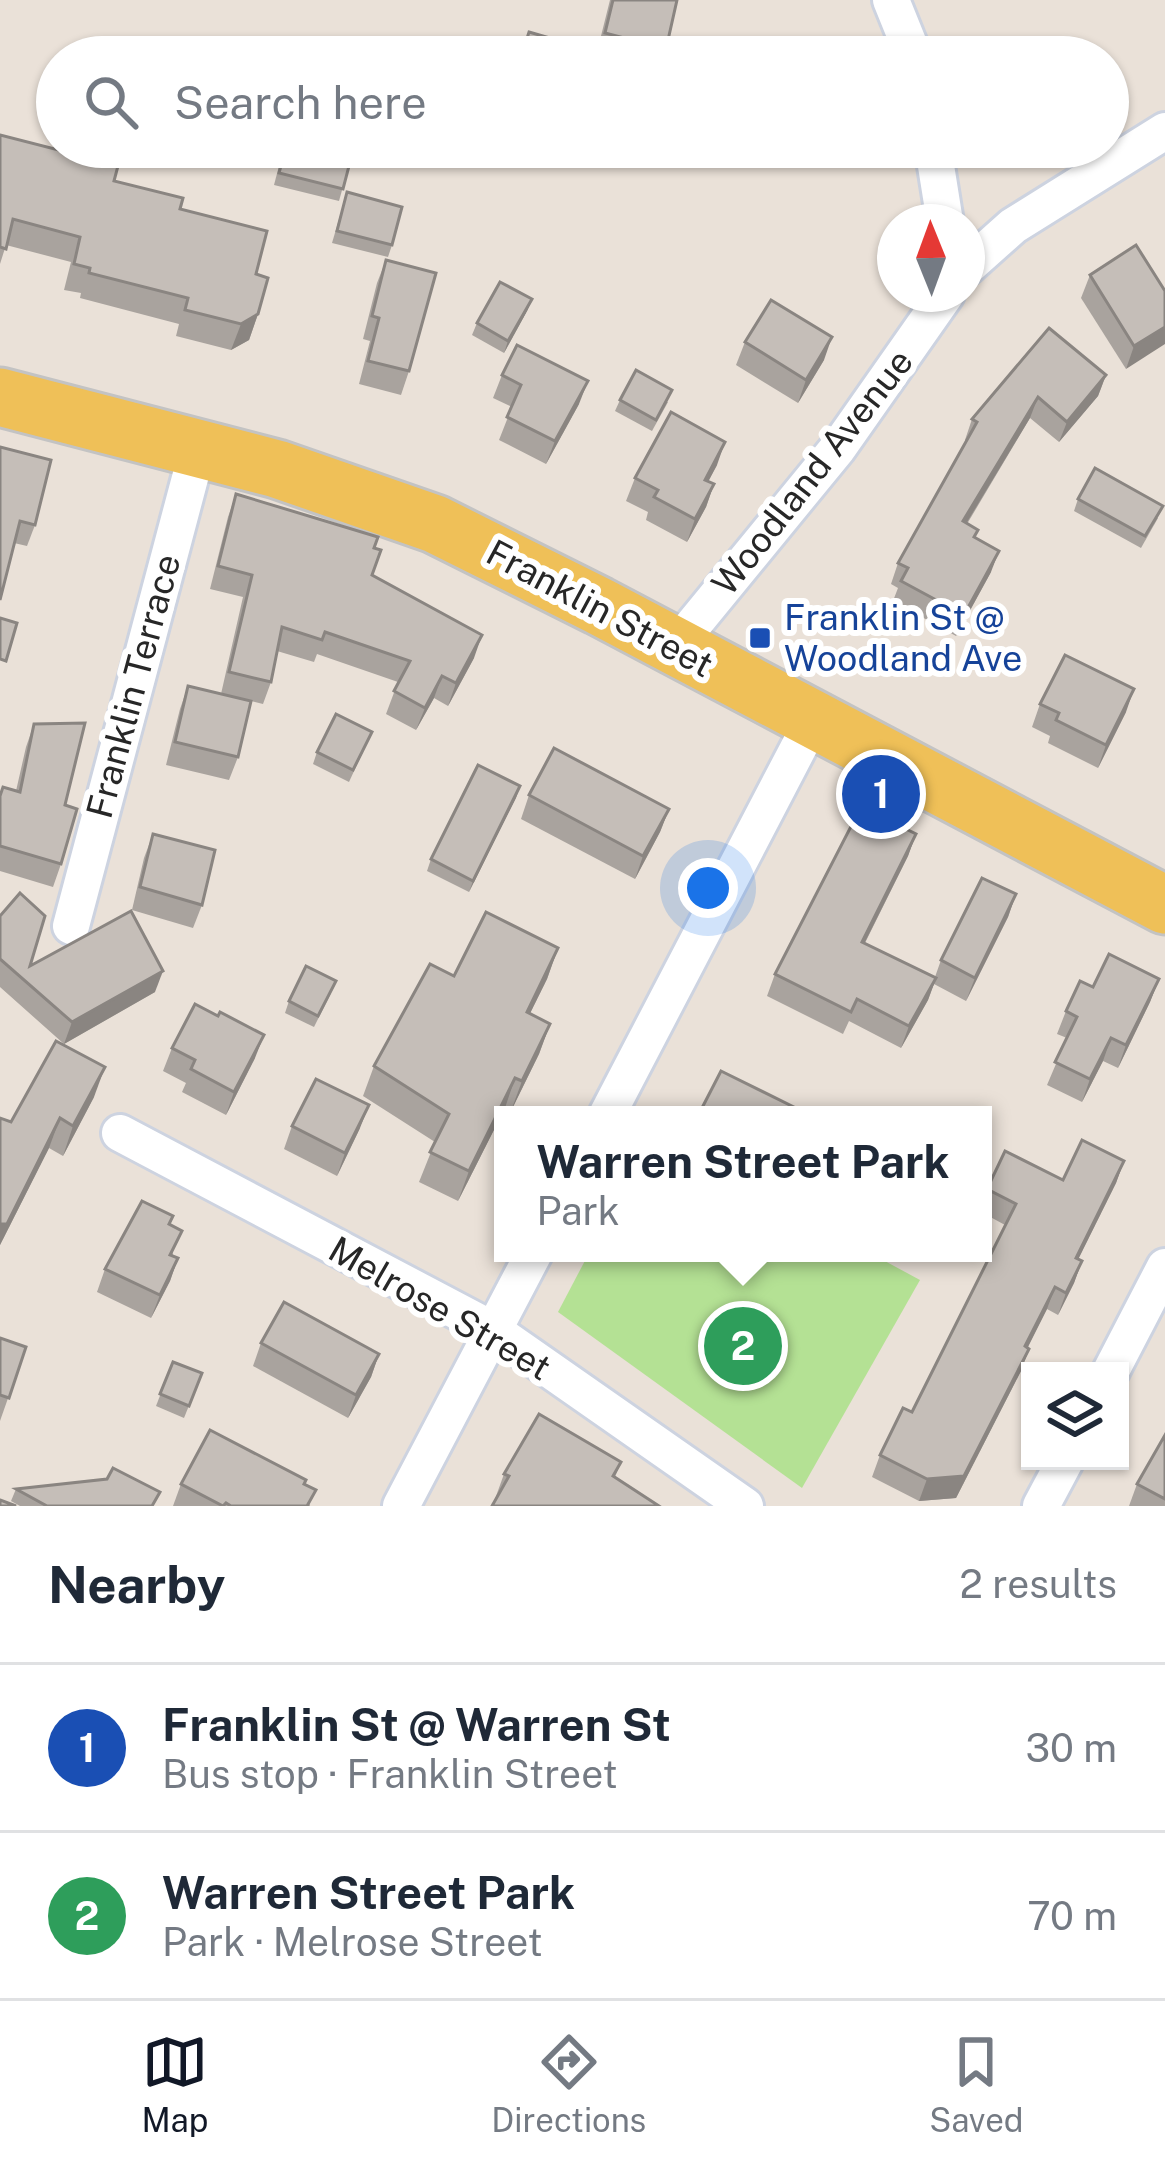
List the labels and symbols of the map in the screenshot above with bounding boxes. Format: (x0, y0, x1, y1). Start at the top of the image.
north arrow (877, 204, 985, 312)
street label: Woodland Avenue (703, 341, 921, 603)
street label: Franklin Street (480, 531, 720, 685)
street label: Franklin Terrace (78, 549, 188, 823)
place label: Franklin St @ Woodland Ave (784, 596, 1022, 679)
marker: Franklin St @ Woodland Ave (747, 625, 773, 651)
pin: 1 (842, 749, 920, 839)
your location (678, 858, 738, 918)
street label: Melrose Street (322, 1228, 558, 1388)
pin: 2 (704, 1301, 782, 1391)

